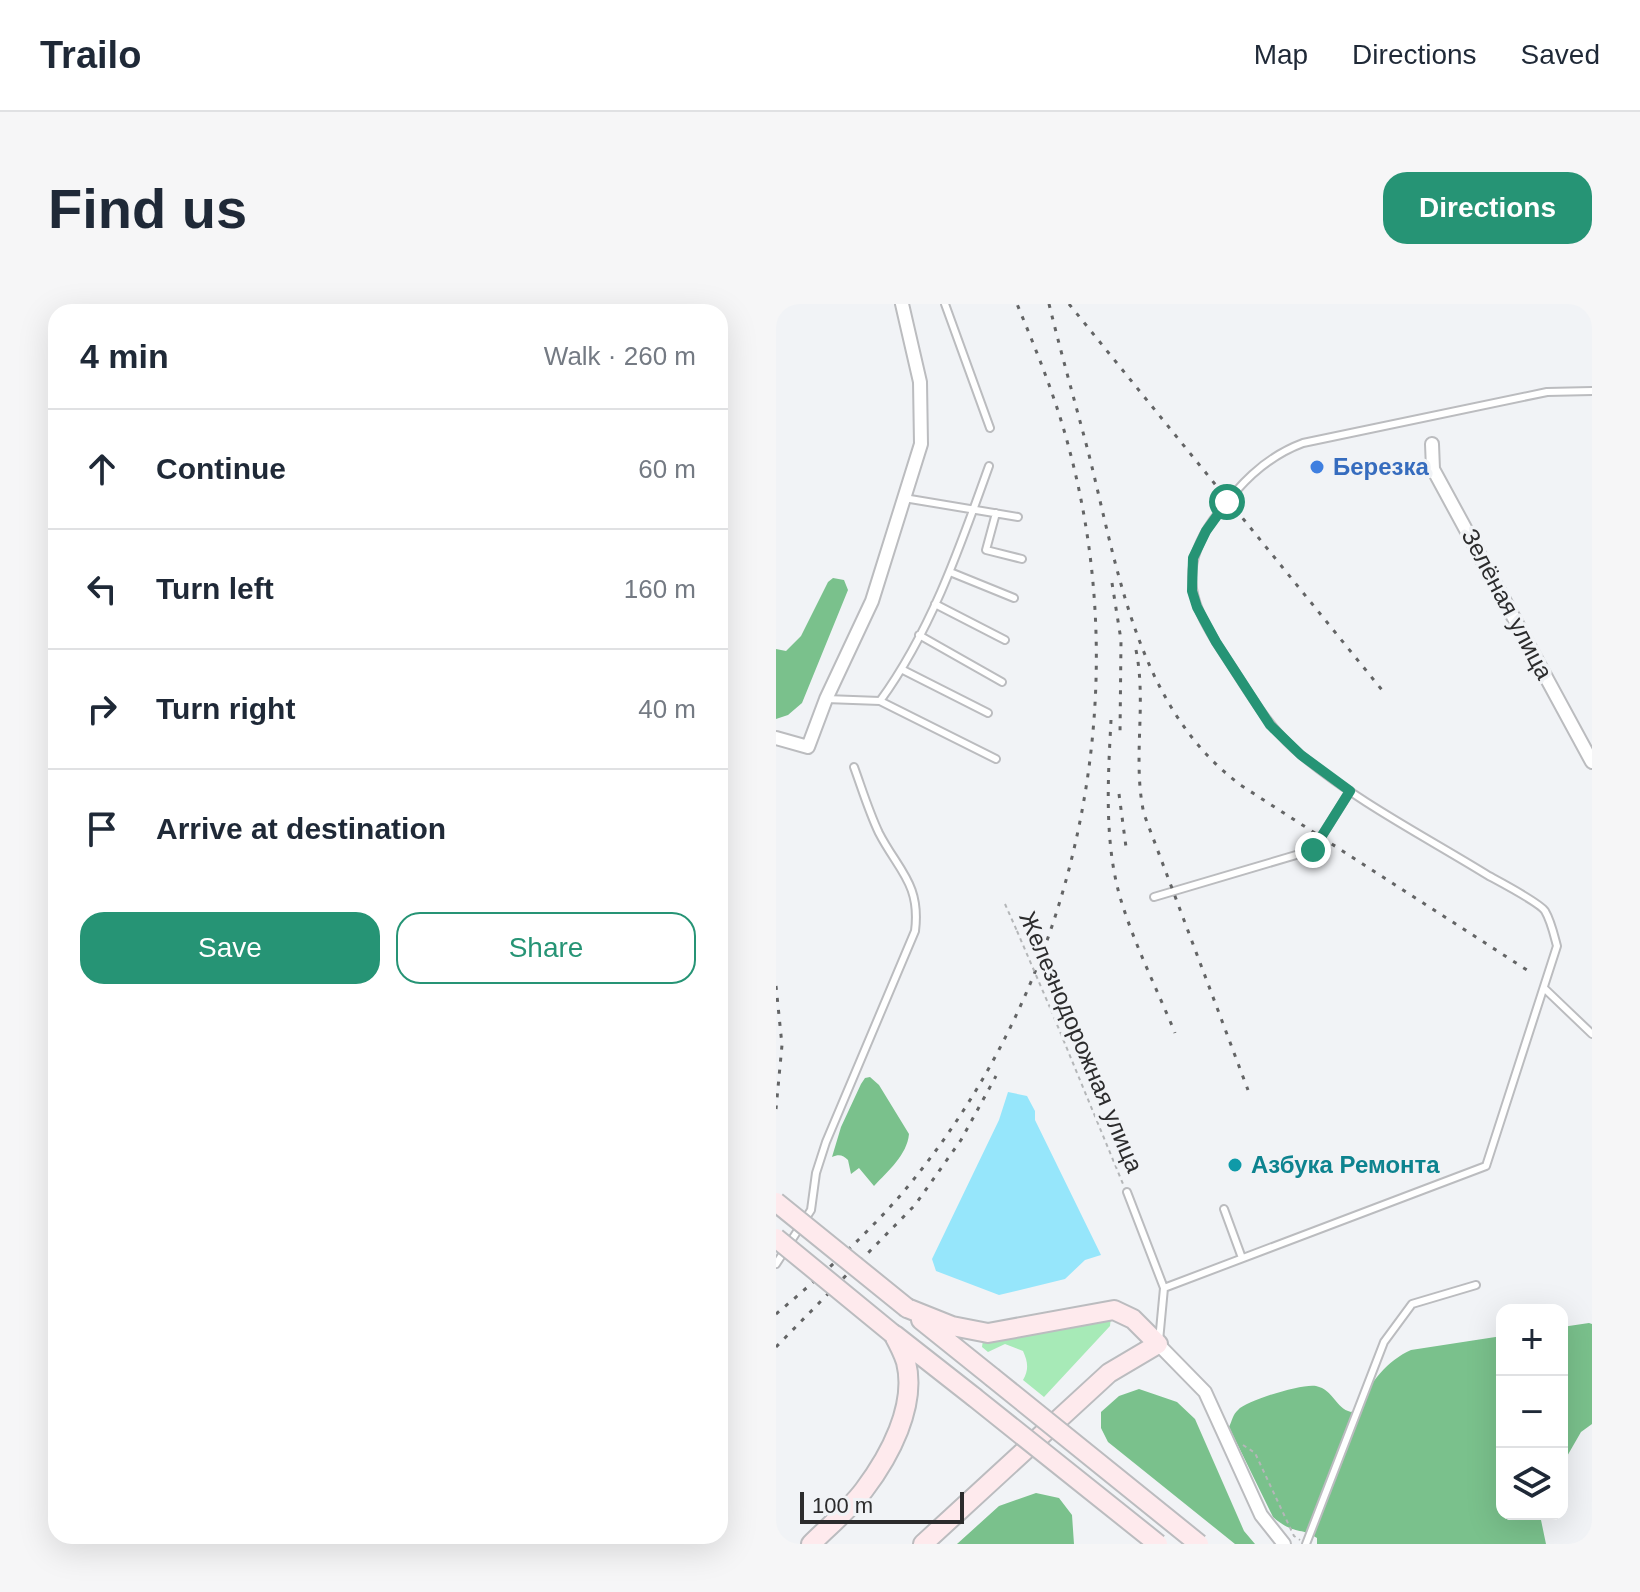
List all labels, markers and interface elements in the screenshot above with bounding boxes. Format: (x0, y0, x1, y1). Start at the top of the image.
text: Trailo (40, 34, 141, 76)
text: Map (1254, 39, 1308, 70)
text: Directions (1352, 39, 1477, 70)
text: Saved (1521, 39, 1600, 70)
button: Directions (1383, 172, 1592, 244)
text: Find us (48, 177, 247, 240)
text: 4 min (80, 337, 169, 375)
text: Walk · 260 m (544, 341, 696, 371)
icon: ahead (80, 447, 124, 491)
text: Continue (156, 452, 286, 485)
place label: Березка (1333, 453, 1430, 480)
text: 60 m (638, 454, 696, 484)
marker: Березка (1308, 458, 1326, 476)
route start (1209, 484, 1245, 520)
street label: Зелёная улица (1456, 524, 1559, 684)
icon: left (80, 567, 124, 611)
text: Turn left (156, 572, 274, 605)
text: 160 m (624, 574, 696, 604)
icon: right (80, 687, 124, 731)
text: Turn right (156, 692, 295, 725)
text: 40 m (638, 694, 696, 724)
icon: arrive (80, 807, 124, 851)
text: Arrive at destination (156, 812, 446, 845)
route end (1295, 832, 1331, 868)
street label: Железнодорожная улица (1014, 907, 1149, 1177)
button: Save (80, 912, 380, 984)
button: Share (396, 912, 696, 984)
place label: Азбука Ремонта (1251, 1151, 1440, 1178)
marker: Азбука Ремонта (1226, 1156, 1244, 1174)
map controls (1496, 1304, 1568, 1520)
button: + (1496, 1304, 1568, 1376)
button: − (1496, 1376, 1568, 1448)
button: layers (1496, 1448, 1568, 1520)
scale bar (800, 1488, 964, 1524)
text: 100 m (812, 1493, 873, 1518)

